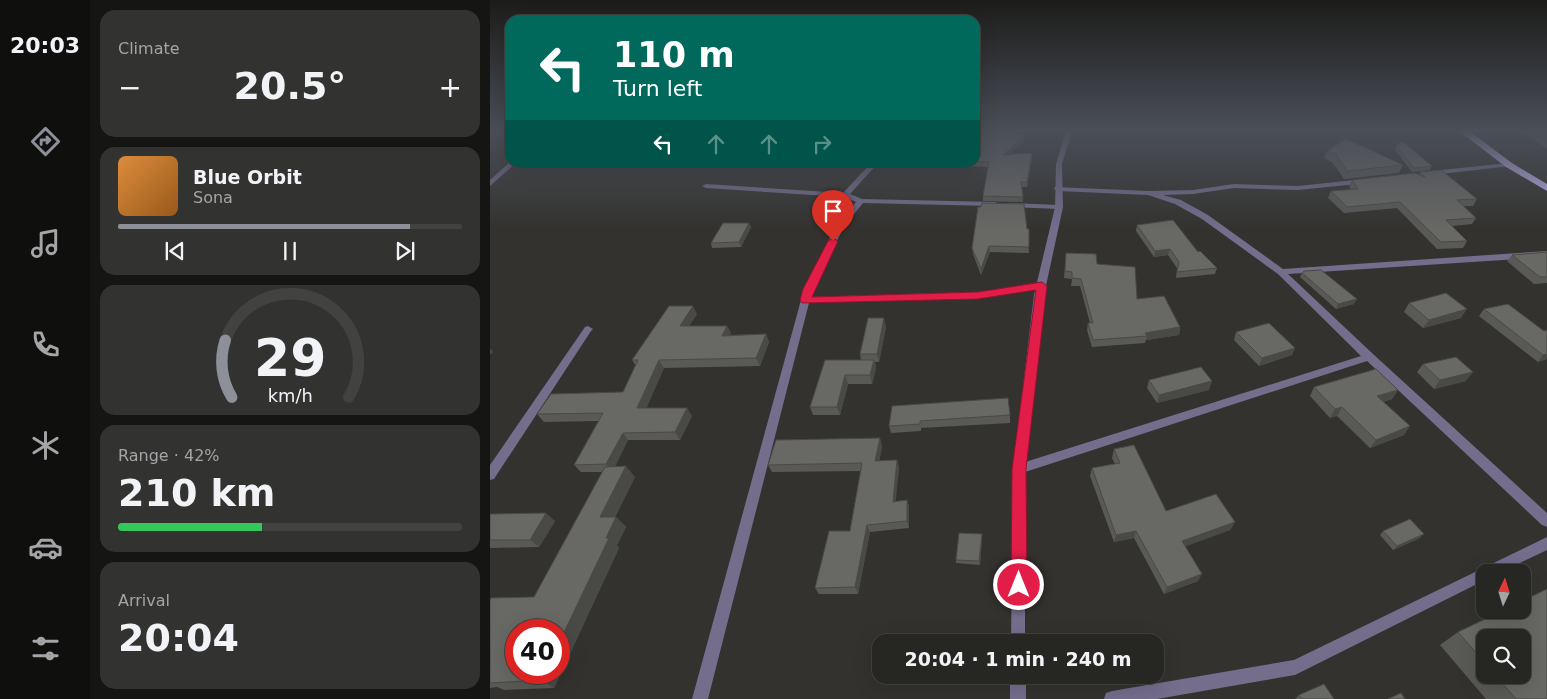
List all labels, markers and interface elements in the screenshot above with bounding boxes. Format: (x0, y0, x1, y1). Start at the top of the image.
text: 20:03 (10, 33, 80, 58)
icon: left (530, 35, 595, 100)
text: 110 m (613, 35, 735, 75)
text: Climate (118, 39, 180, 58)
text: 20.5° (234, 64, 346, 108)
text: − (118, 71, 141, 104)
text: + (439, 71, 462, 104)
text: Turn left (613, 76, 702, 101)
icon: directions (28, 124, 63, 159)
icon: left (649, 130, 677, 158)
icon: ahead (702, 130, 730, 158)
icon: ahead (755, 130, 783, 158)
icon: right (808, 130, 836, 158)
text: Blue Orbit (193, 166, 302, 188)
text: Sona (193, 188, 233, 207)
pin (812, 190, 854, 241)
icon: arrive (819, 197, 847, 225)
icon: music (28, 226, 63, 261)
icon: previous (161, 237, 189, 265)
icon: pause (276, 237, 304, 265)
icon: next (391, 237, 419, 265)
icon: phone (28, 327, 63, 362)
text: 29 (254, 328, 326, 388)
text: km/h (267, 385, 313, 406)
icon: climate (28, 428, 63, 463)
text: Range · 42% (118, 446, 220, 465)
text: 210 km (118, 471, 275, 515)
icon: car (28, 530, 63, 565)
position arrow (992, 558, 1044, 610)
north arrow (1476, 564, 1531, 619)
map controls (1476, 564, 1531, 684)
text: Arrival (118, 591, 170, 610)
text: 20:04 (118, 616, 239, 660)
speed limit sign: 40 (505, 619, 570, 684)
button: search (1476, 629, 1531, 684)
icon: filters (28, 631, 63, 666)
text: 20:04 · 1 min · 240 m (904, 648, 1132, 670)

